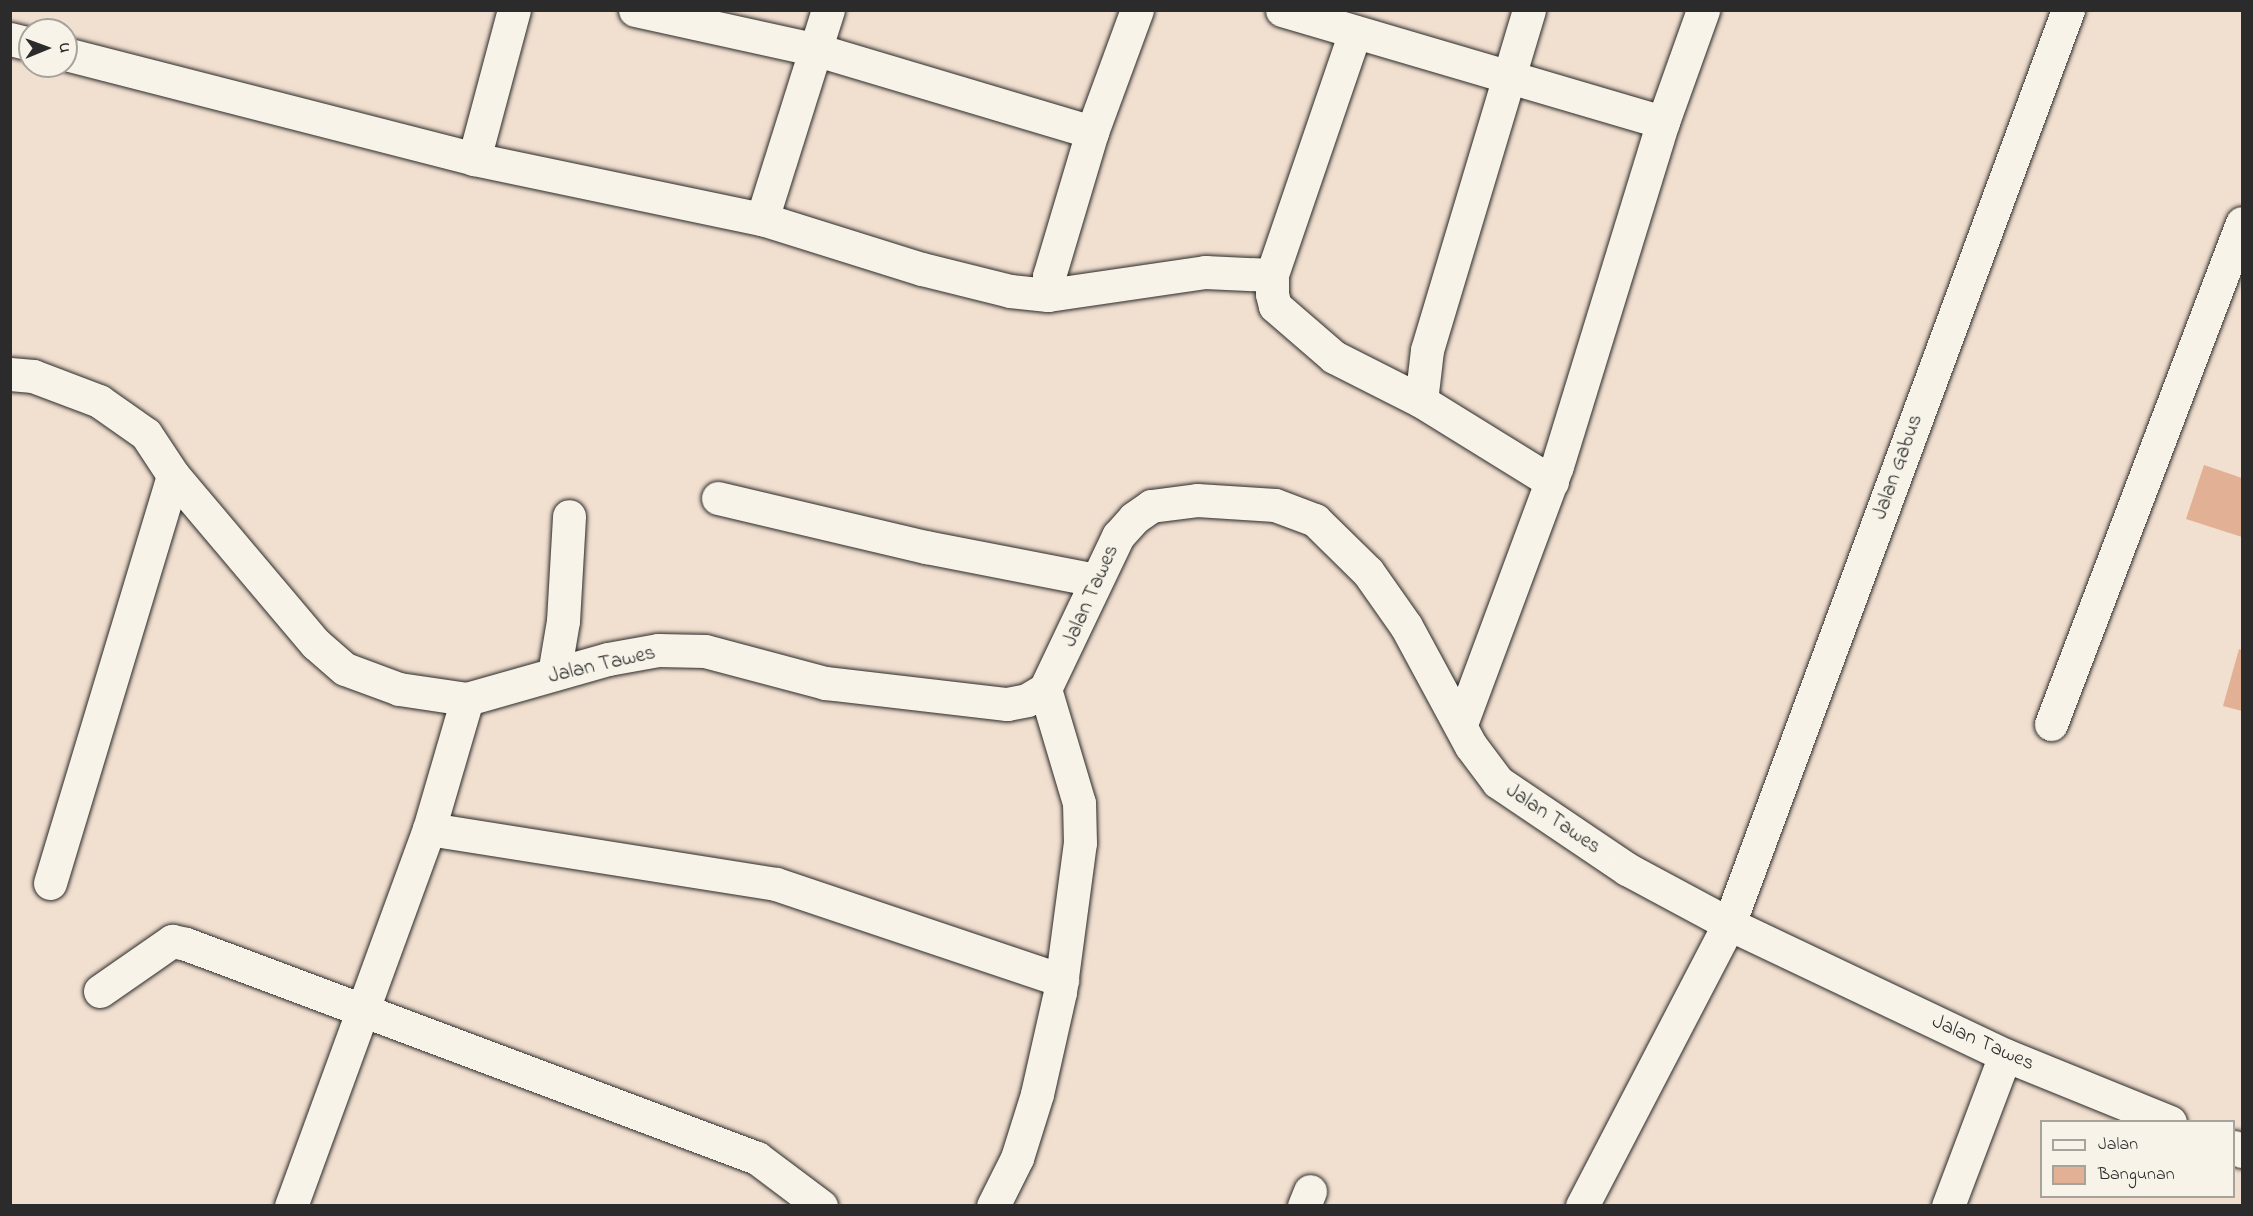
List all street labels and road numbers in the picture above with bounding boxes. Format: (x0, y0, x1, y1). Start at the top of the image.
street label: Jalan Gabus (1867, 411, 1929, 523)
street label: Jalan Tawes (1057, 541, 1125, 651)
street label: Jalan Tawes (546, 640, 658, 690)
street label: Jalan Tawes (1501, 778, 1605, 860)
street label: Jalan Tawes (1928, 1009, 2038, 1077)

